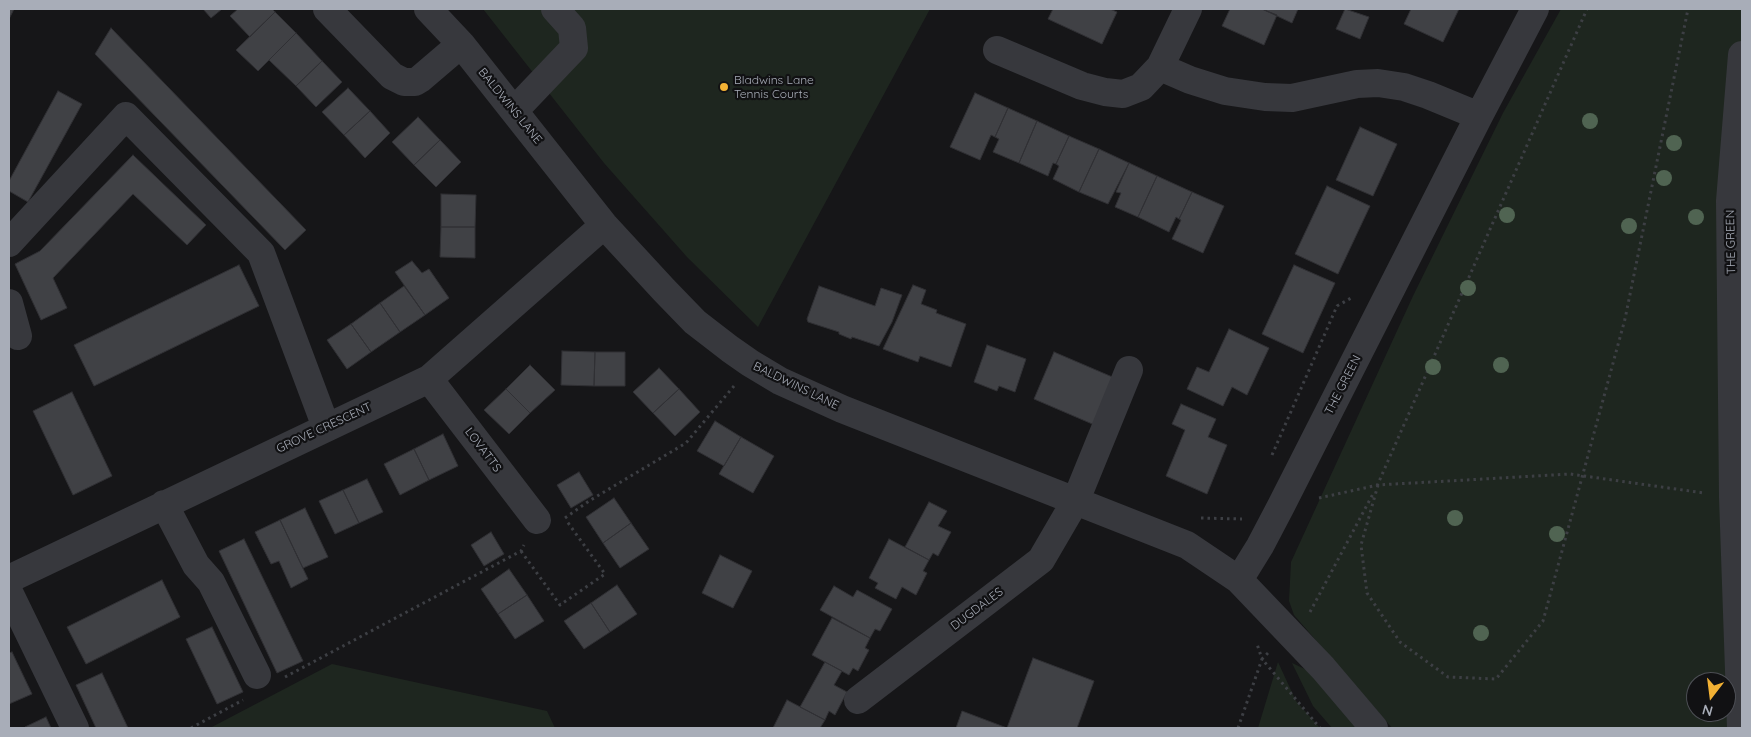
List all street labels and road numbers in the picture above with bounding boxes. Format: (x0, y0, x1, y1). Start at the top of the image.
street label: BALDWINS LANE (475, 65, 545, 147)
street label: THE GREEN (1723, 210, 1739, 274)
street label: THE GREEN (1322, 353, 1364, 417)
street label: BALDWINS LANE (751, 359, 841, 413)
street label: GROVE CRESCENT (274, 400, 374, 456)
street label: LOVATTS (462, 425, 504, 475)
street label: DUGDALES (948, 585, 1006, 633)

